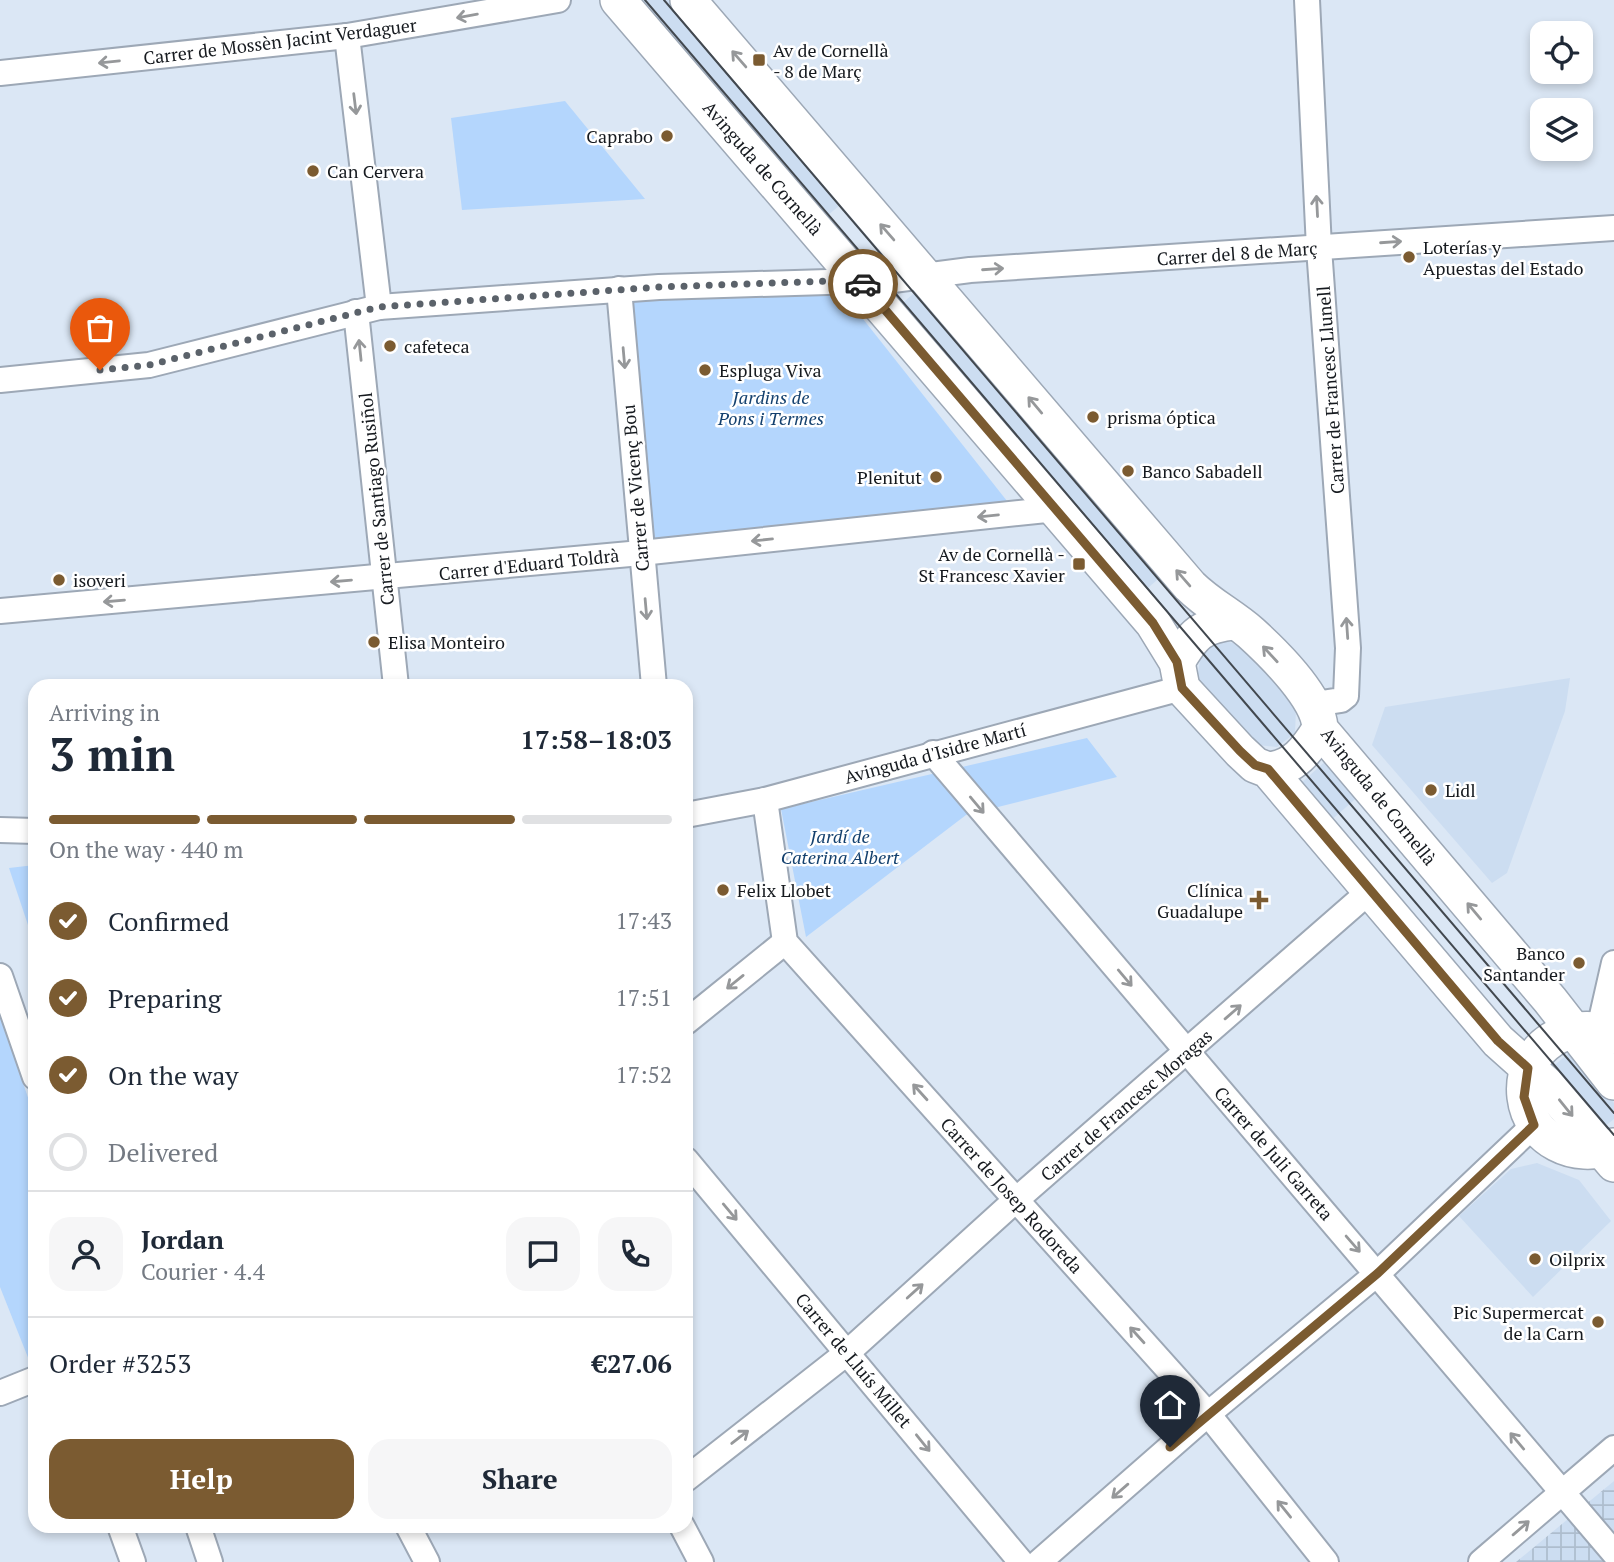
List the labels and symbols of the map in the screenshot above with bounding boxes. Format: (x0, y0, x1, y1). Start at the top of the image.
one-way arrow (456, 9, 479, 23)
street label: Carrer de Mossèn Jacint Verdaguer (142, 12, 418, 70)
place label: Av de Cornellà - 8 de Març (773, 38, 889, 83)
one-way arrow (731, 51, 747, 69)
marker: Av de Cornellà - 8 de Març (751, 52, 767, 68)
one-way arrow (98, 55, 121, 68)
one-way arrow (349, 92, 362, 114)
street label: Avinguda de Cornellà (698, 96, 828, 240)
place label: Caprabo (586, 124, 653, 148)
marker: Caprabo (659, 128, 675, 144)
place label: Can Cervera (327, 159, 424, 183)
marker: Can Cervera (305, 163, 321, 179)
one-way arrow (1310, 195, 1323, 217)
one-way arrow (879, 223, 895, 241)
street label: Carrer del 8 de Març (1156, 235, 1318, 271)
one-way arrow (1379, 235, 1402, 248)
place label: Loterías y Apuestas del Estado (1423, 235, 1583, 280)
courier (828, 249, 898, 319)
marker: Loterías y Apuestas del Estado (1401, 249, 1417, 265)
one-way arrow (981, 262, 1004, 275)
street label: Carrer de Francesc Llunell (1311, 285, 1349, 495)
pin (70, 298, 130, 370)
place label: cafeteca (404, 334, 470, 358)
marker: cafeteca (382, 338, 398, 354)
one-way arrow (353, 339, 366, 362)
one-way arrow (618, 346, 631, 368)
place label: Espluga Viva (719, 358, 822, 382)
marker: Espluga Viva (697, 362, 713, 378)
park label: Jardins de Pons i Termes (717, 385, 824, 430)
street label: Carrer de Santiago Rusiñol (353, 391, 399, 607)
one-way arrow (1027, 396, 1043, 414)
street label: Carrer de Vicenç Bou (616, 404, 654, 572)
place label: prisma óptica (1107, 405, 1216, 429)
marker: prisma óptica (1085, 409, 1101, 425)
place label: Banco Sabadell (1142, 459, 1263, 483)
marker: Banco Sabadell (1120, 463, 1136, 479)
place label: Plenitut (857, 465, 922, 489)
marker: Plenitut (928, 469, 944, 485)
one-way arrow (978, 510, 1000, 523)
one-way arrow (751, 534, 774, 547)
place label: Av de Cornellà - St Francesc Xavier (918, 542, 1065, 587)
street label: Carrer d'Eduard Toldrà (438, 543, 620, 585)
marker: Av de Cornellà - St Francesc Xavier (1071, 556, 1087, 572)
place label: isoveri (73, 568, 126, 592)
one-way arrow (1175, 569, 1191, 587)
marker: isoveri (51, 572, 67, 588)
one-way arrow (330, 575, 353, 588)
one-way arrow (103, 595, 126, 608)
one-way arrow (640, 597, 653, 619)
one-way arrow (1340, 617, 1353, 640)
place label: Elisa Monteiro (388, 630, 505, 654)
marker: Elisa Monteiro (366, 634, 382, 650)
one-way arrow (1262, 646, 1279, 663)
street label: Avinguda d'Isidre Martí (842, 717, 1029, 789)
street label: Avinguda de Cornellà (1316, 722, 1442, 870)
place label: Lidl (1445, 778, 1476, 802)
marker: Lidl (1423, 782, 1439, 798)
one-way arrow (969, 796, 985, 814)
park label: Jardí de Caterina Albert (781, 824, 900, 869)
place label: Felix Llobet (737, 878, 832, 902)
place label: Clínica Guadalupe (1157, 878, 1243, 923)
marker: Felix Llobet (715, 882, 731, 898)
marker: Clínica Guadalupe (1249, 890, 1269, 910)
one-way arrow (1466, 902, 1482, 920)
place label: Banco Santander (1483, 941, 1565, 986)
marker: Banco Santander (1571, 955, 1587, 971)
one-way arrow (1117, 969, 1133, 987)
one-way arrow (727, 974, 745, 990)
one-way arrow (1223, 1004, 1241, 1020)
street label: Carrer de Francesc Moragas (1035, 1024, 1217, 1186)
street label: Carrer de Juli Garreta (1209, 1081, 1339, 1225)
one-way arrow (912, 1084, 929, 1101)
one-way arrow (1558, 1099, 1574, 1117)
street label: Carrer de Josep Rodoreda (936, 1112, 1088, 1278)
one-way arrow (722, 1203, 738, 1221)
one-way arrow (1345, 1234, 1361, 1252)
place label: Oilprix (1549, 1247, 1606, 1271)
marker: Oilprix (1527, 1251, 1543, 1267)
one-way arrow (905, 1284, 923, 1300)
street label: Carrer de Lluís Millet (790, 1288, 918, 1433)
place label: Pic Supermercat de la Carn (1453, 1300, 1584, 1345)
marker: Pic Supermercat de la Carn (1590, 1314, 1606, 1330)
one-way arrow (1130, 1326, 1146, 1344)
pin (1140, 1375, 1200, 1447)
one-way arrow (730, 1429, 748, 1444)
one-way arrow (1510, 1432, 1525, 1450)
one-way arrow (915, 1434, 931, 1452)
one-way arrow (1112, 1482, 1129, 1499)
one-way arrow (1276, 1500, 1291, 1518)
one-way arrow (1511, 1520, 1529, 1536)

